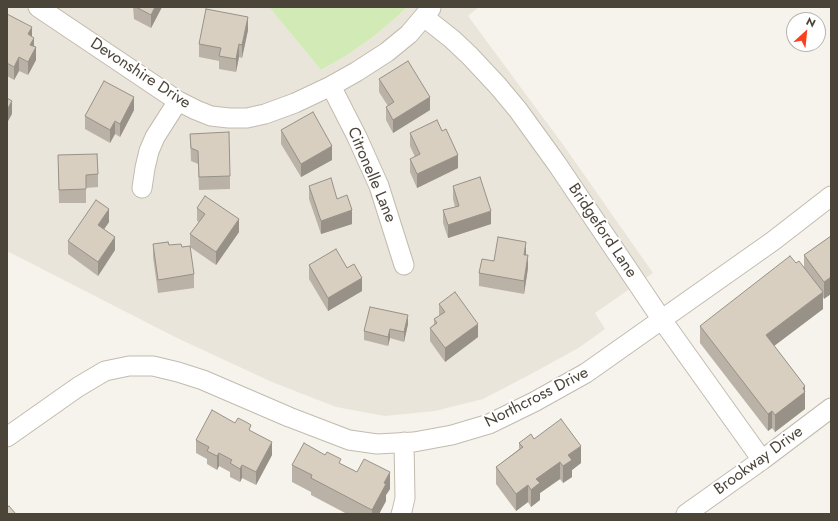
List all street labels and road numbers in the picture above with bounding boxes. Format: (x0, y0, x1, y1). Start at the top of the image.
street label: Devonshire Drive (86, 34, 194, 114)
street label: Citronelle Lane (342, 125, 400, 225)
street label: Bridgeford Lane (563, 180, 641, 282)
street label: Northcross Drive (482, 364, 592, 432)
street label: Brookway Drive (711, 422, 807, 500)

